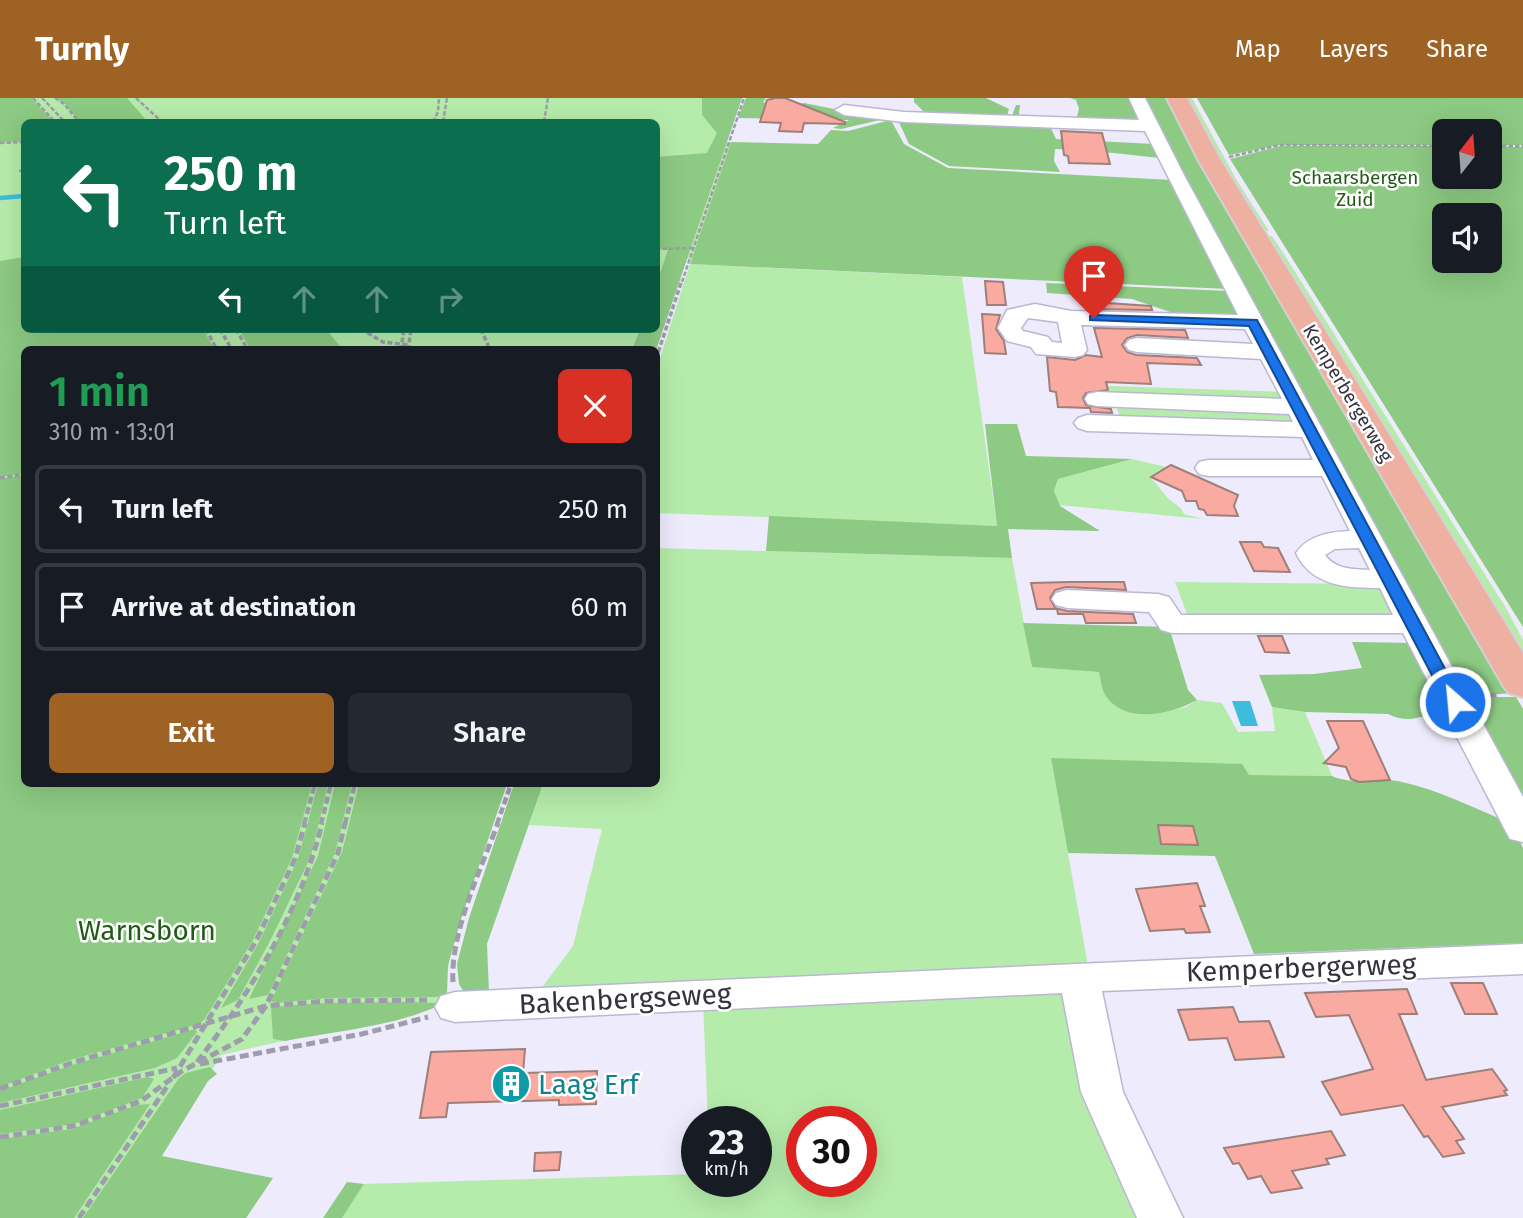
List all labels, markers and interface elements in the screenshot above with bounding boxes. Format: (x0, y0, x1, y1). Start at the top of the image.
text: Turnly (35, 29, 129, 69)
text: Map (1235, 35, 1281, 63)
text: Layers (1319, 35, 1388, 63)
text: Share (1426, 35, 1488, 63)
north arrow (1432, 119, 1502, 189)
map controls (1432, 119, 1502, 273)
text: 250 m (164, 144, 297, 203)
icon: left (49, 147, 140, 238)
park label: Schaarsbergen Zuid (1292, 166, 1418, 211)
button: sound (1432, 203, 1502, 273)
text: Turn left (164, 204, 286, 242)
pin (1064, 246, 1124, 318)
icon: arrive (1075, 257, 1113, 295)
icon: left (212, 280, 250, 318)
icon: ahead (285, 280, 323, 318)
icon: ahead (358, 280, 396, 318)
icon: right (431, 280, 469, 318)
street label: Kemperbergerweg (1298, 320, 1398, 466)
text: 1 min (49, 367, 150, 417)
button: close (558, 369, 632, 443)
text: 310 m · 13:01 (49, 418, 175, 446)
icon: left (53, 490, 91, 528)
text: Turn left (112, 494, 213, 525)
text: 250 m (558, 494, 628, 525)
icon: arrive (53, 588, 91, 626)
text: Arrive at destination (112, 592, 356, 623)
text: 60 m (570, 592, 628, 623)
position arrow (1418, 665, 1492, 739)
button: Exit (49, 693, 334, 773)
button: Share (348, 693, 632, 773)
park label: Warnsborn (78, 914, 216, 947)
street label: Kemperbergerweg (1185, 947, 1417, 989)
street label: Bakenbergseweg (518, 977, 733, 1021)
building icon: Laag Erf (490, 1063, 532, 1105)
place label: Laag Erf (538, 1068, 641, 1101)
speed limit sign: 30 (786, 1106, 877, 1197)
text: 23 (708, 1121, 745, 1163)
text: km/h (704, 1158, 749, 1180)

